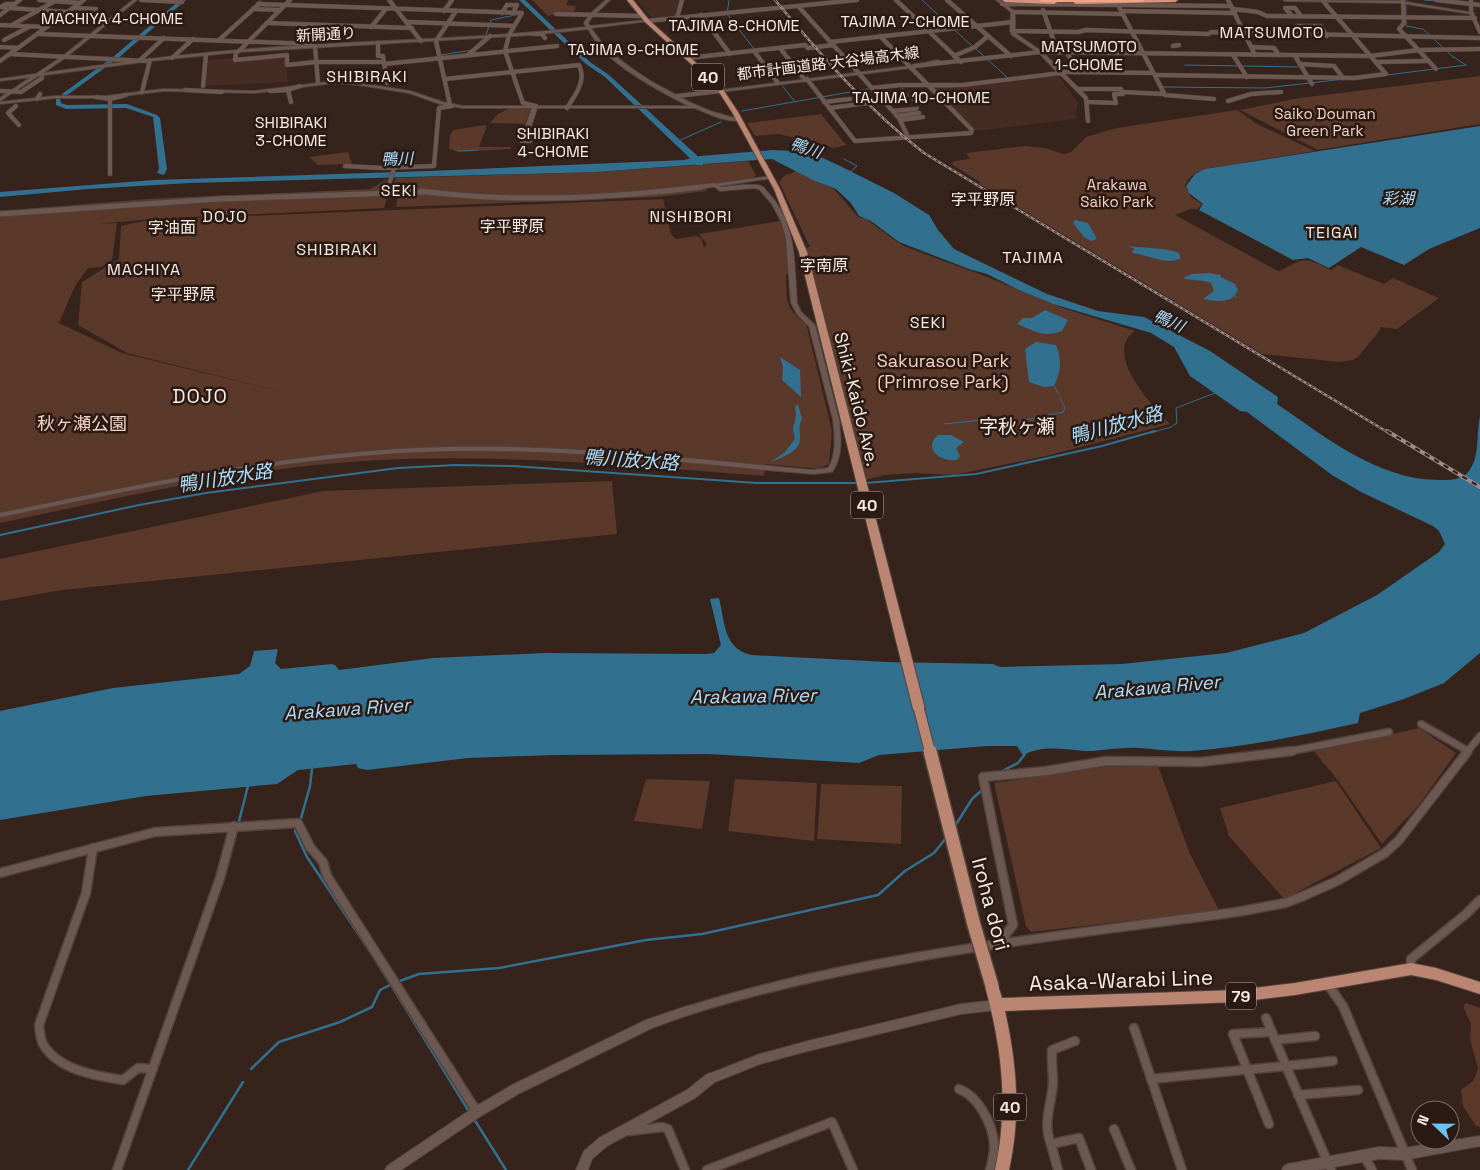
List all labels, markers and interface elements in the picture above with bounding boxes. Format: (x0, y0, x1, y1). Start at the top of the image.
district label: MACHIYA 4-CHOME (41, 8, 183, 29)
district label: TAJIMA 7-CHOME (840, 11, 970, 32)
district label: TAJIMA 8-CHOME (668, 15, 800, 36)
district label: MATSUMOTO (1220, 22, 1324, 43)
street label: 新開通り (296, 23, 356, 45)
district label: MATSUMOTO 1-CHOME (1041, 36, 1137, 75)
district label: TAJIMA 9-CHOME (568, 39, 698, 60)
street label: 都市計画道路 大谷場高木線 (736, 42, 920, 84)
road number: 40 (692, 64, 724, 90)
district label: SHIBIRAKI (326, 66, 408, 87)
district label: TAJIMA 10-CHOME (852, 87, 990, 108)
park label: Saiko Douman Green Park (1274, 104, 1376, 140)
district label: SHIBIRAKI 3-CHOME (255, 112, 327, 151)
district label: SHIBIRAKI 4-CHOME (517, 123, 589, 162)
water label: 鴨川 (787, 133, 826, 164)
water label: 鴨川 (381, 148, 415, 170)
park label: Arakawa Saiko Park (1080, 175, 1154, 211)
district label: SEKI (381, 180, 417, 201)
water label: 彩湖 (1382, 188, 1417, 209)
district label: 字平野原 (951, 189, 1015, 210)
district label: DOJO (202, 206, 248, 227)
district label: NISHIBORI (649, 206, 733, 227)
district label: 字平野原 (480, 216, 544, 237)
district label: 字油面 (148, 217, 196, 238)
district label: TEIGAI (1306, 222, 1358, 243)
district label: SHIBIRAKI (296, 239, 378, 260)
district label: TAJIMA (1002, 247, 1064, 268)
district label: 字南原 (800, 255, 848, 276)
district label: MACHIYA (107, 259, 181, 280)
district label: 字平野原 (151, 284, 215, 305)
water label: 鴨川 (1150, 305, 1190, 338)
district label: SEKI (910, 312, 946, 333)
street label: Shiki-Kaido Ave. (829, 330, 885, 468)
park label: Sakurasou Park (Primrose Park) (877, 349, 1010, 393)
district label: DOJO (172, 383, 228, 409)
water label: 鴨川放水路 (1067, 400, 1167, 449)
park label: 秋ヶ瀬公園 (37, 412, 127, 435)
district label: 字秋ヶ瀬 (979, 414, 1055, 439)
water label: 鴨川放水路 (583, 444, 681, 476)
water label: 鴨川放水路 (176, 458, 276, 498)
road number: 40 (851, 492, 883, 518)
water label: Arakawa River (1093, 669, 1223, 705)
water label: Arakawa River (690, 682, 818, 710)
water label: Arakawa River (283, 692, 413, 726)
street label: Iroha dori (966, 854, 1016, 954)
street label: Asaka-Warabi Line (1028, 963, 1214, 997)
road number: 79 (1226, 982, 1256, 1009)
road number: 40 (994, 1094, 1026, 1120)
north arrow (1410, 1100, 1460, 1150)
text: N (1413, 1112, 1433, 1128)

